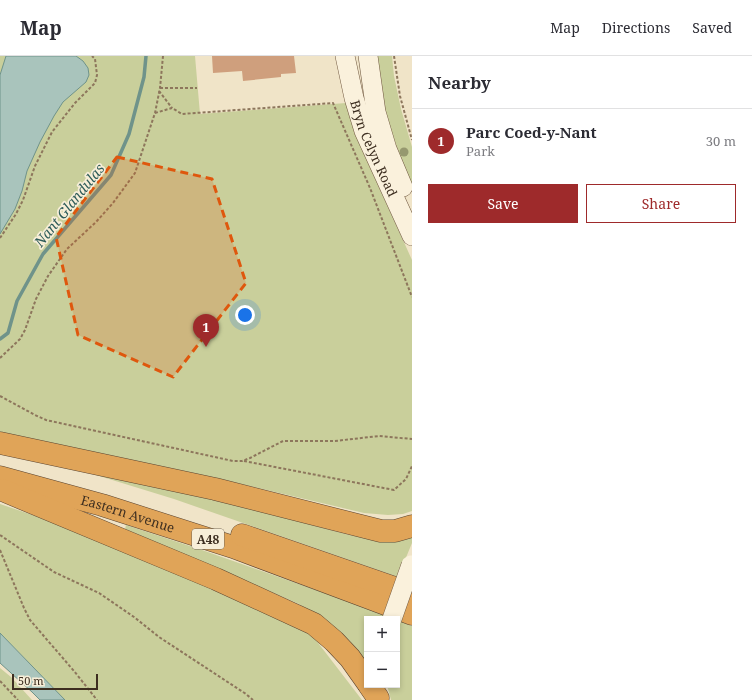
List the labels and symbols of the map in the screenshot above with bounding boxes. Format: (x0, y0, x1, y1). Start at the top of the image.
street label: Bryn Celyn Road (346, 98, 402, 200)
water label: Nant Glandulas (29, 159, 109, 251)
your location (235, 305, 255, 325)
pin: 1 (193, 314, 219, 347)
street label: Eastern Avenue (79, 491, 177, 537)
road number: A48 (192, 529, 224, 549)
scale bar (12, 672, 98, 691)

